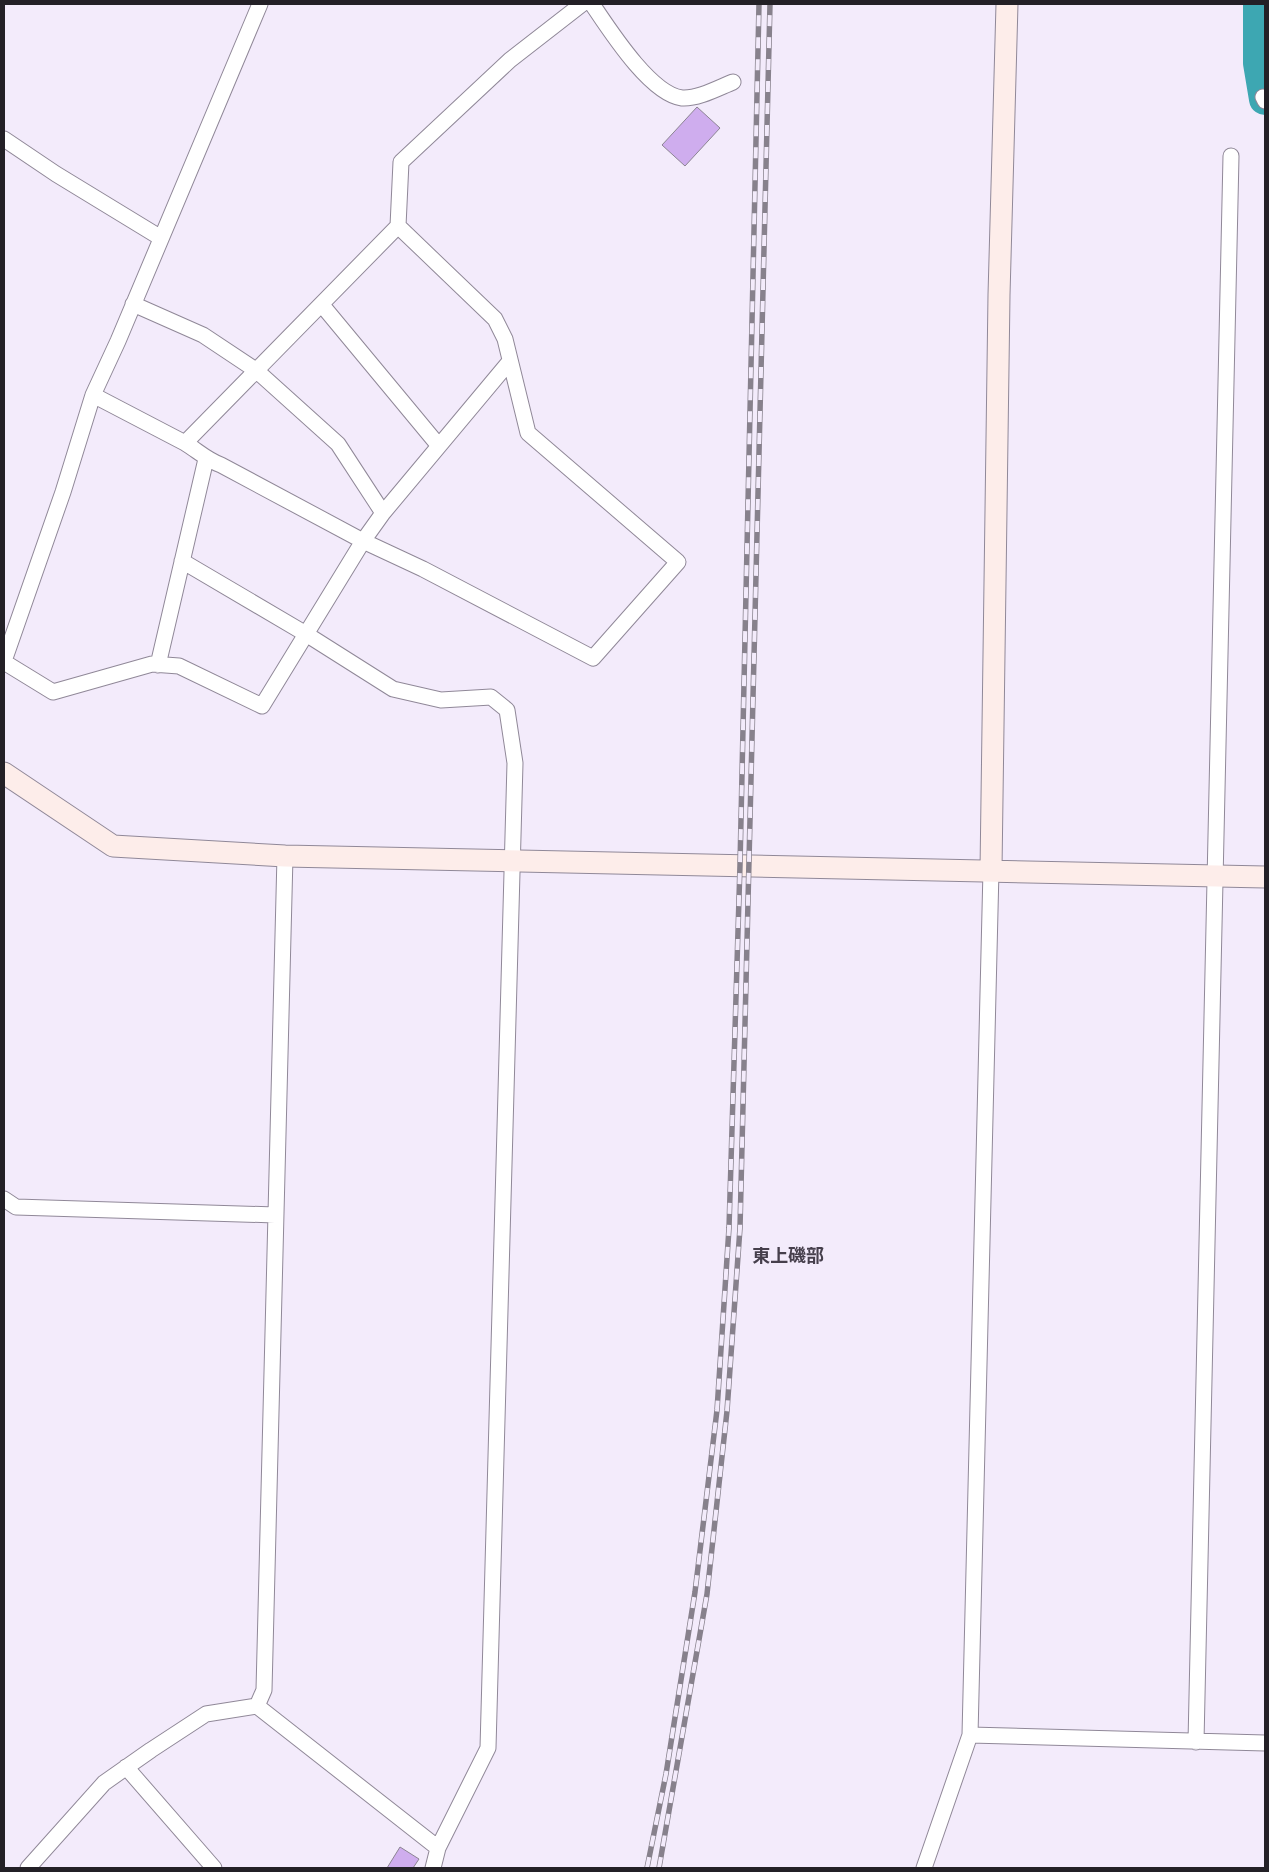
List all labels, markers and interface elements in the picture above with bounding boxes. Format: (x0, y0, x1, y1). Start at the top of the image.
district label: 東上磯部 (752, 1245, 824, 1266)

